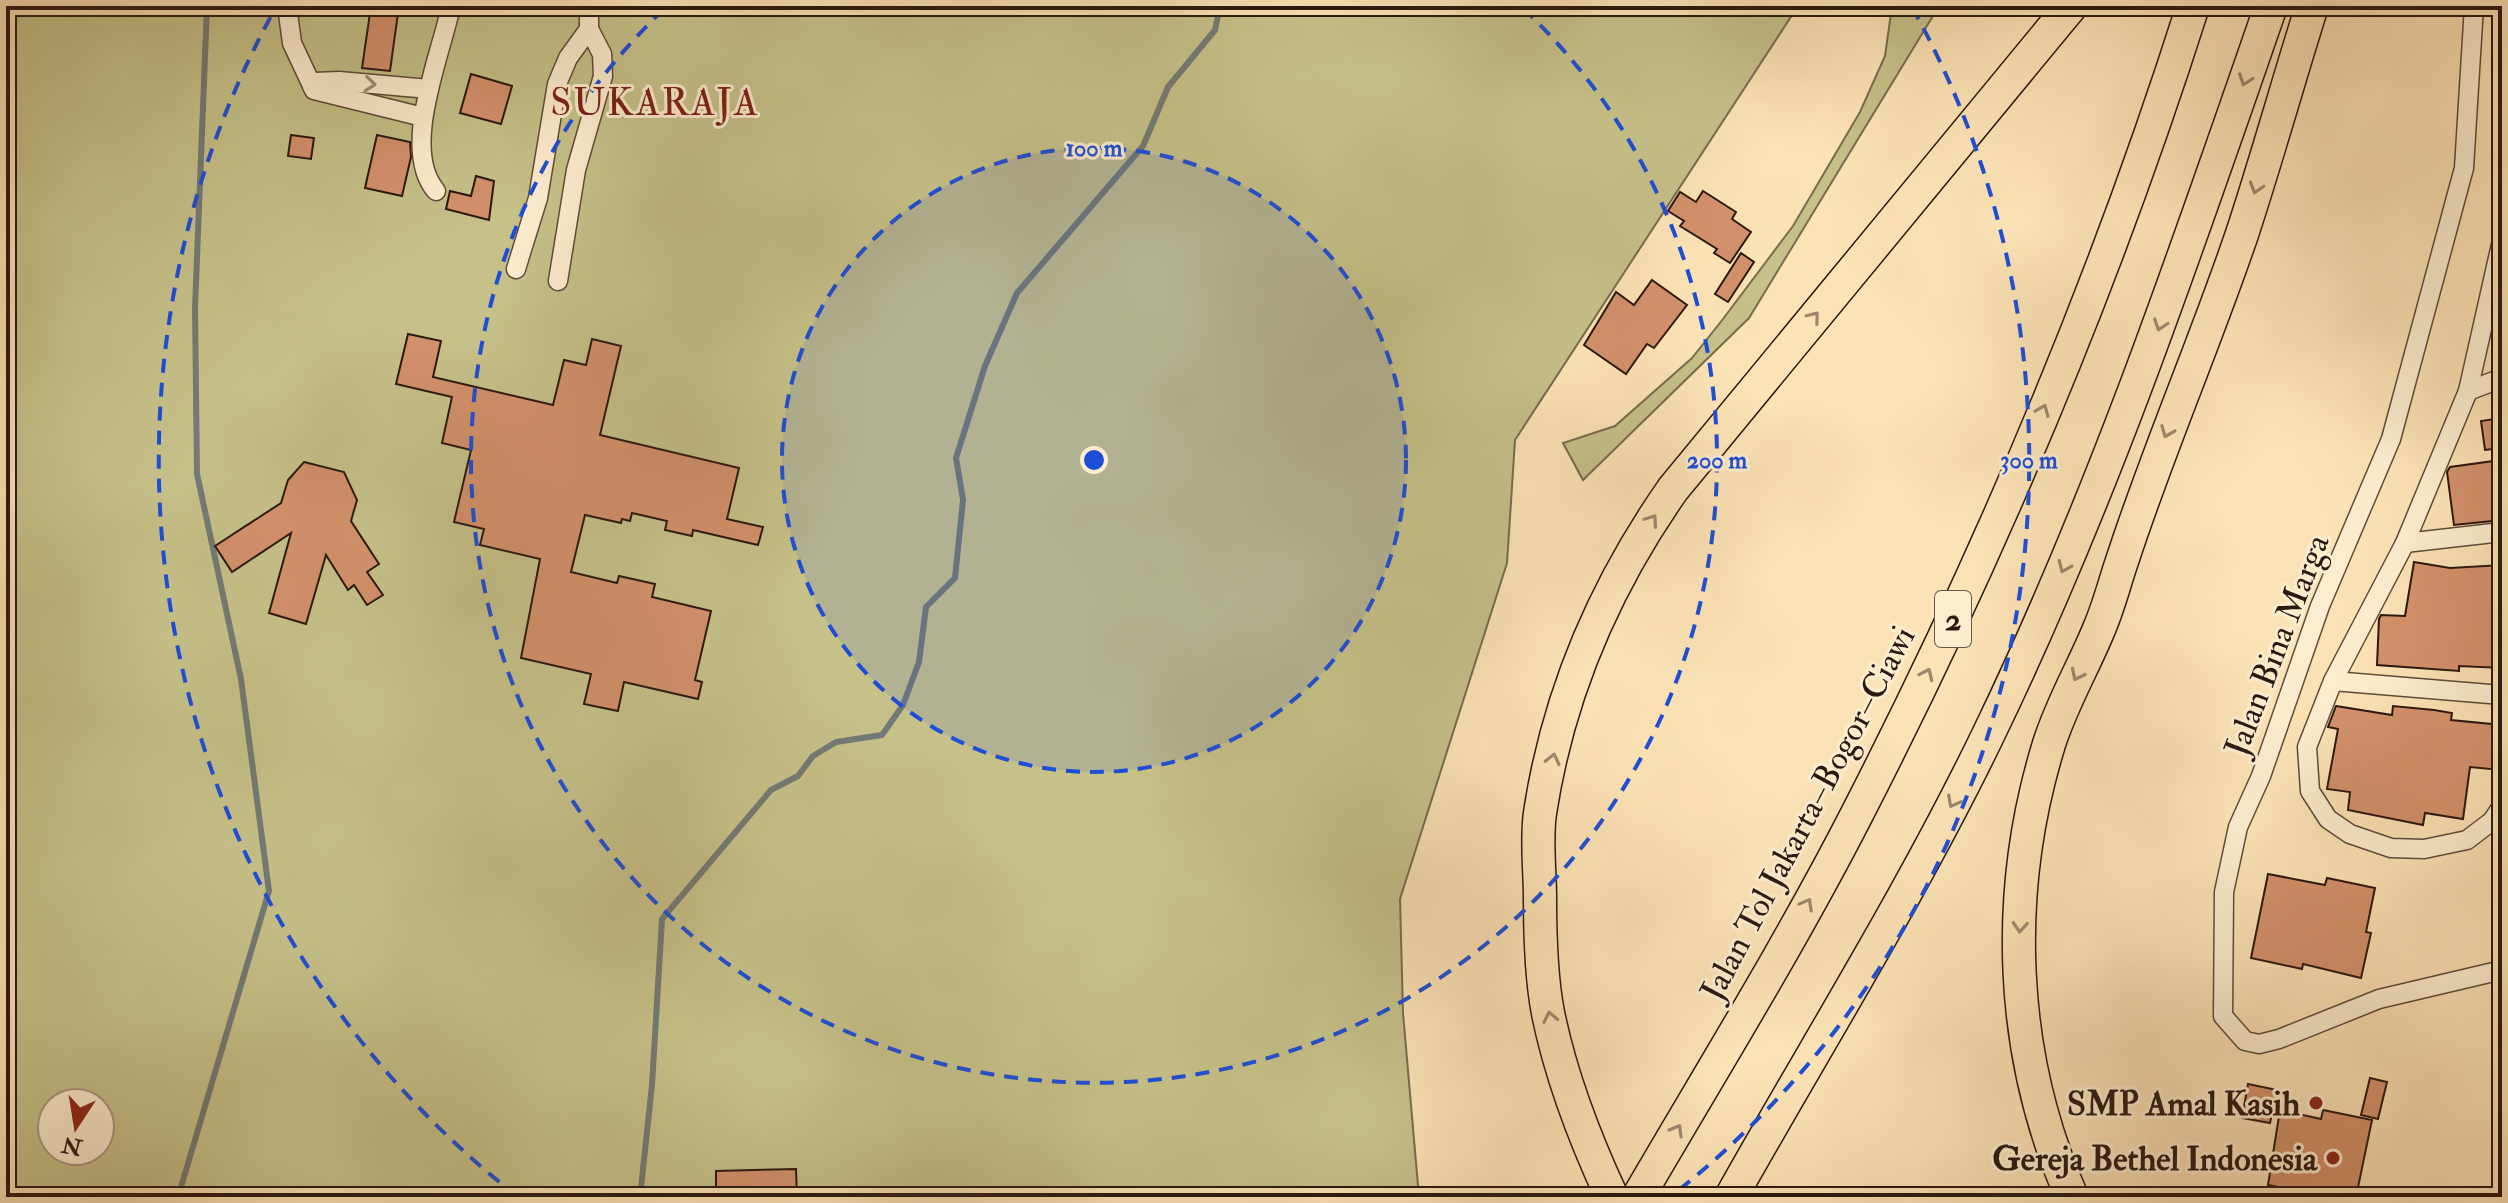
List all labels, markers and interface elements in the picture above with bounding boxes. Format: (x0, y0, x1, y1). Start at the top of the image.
one-way arrow (2239, 72, 2255, 86)
one-way arrow (364, 76, 377, 93)
district label: SUKARAJA (550, 79, 760, 127)
text: 100 m (1066, 133, 1123, 164)
one-way arrow (2249, 180, 2265, 194)
one-way arrow (1804, 312, 1819, 326)
one-way arrow (2153, 318, 2170, 332)
one-way arrow (2033, 404, 2050, 418)
one-way arrow (2160, 424, 2177, 438)
text: 200 m (1687, 445, 1748, 476)
text: 300 m (2000, 445, 2058, 476)
centre of rings (1080, 446, 1108, 474)
one-way arrow (1642, 515, 1657, 529)
street label: Jalan Bina Marga (2215, 528, 2340, 763)
one-way arrow (2058, 559, 2074, 573)
road number: 2 (1935, 591, 1971, 647)
street label: Jalan Tol Jakarta–Bogor–Ciawi (1691, 619, 1925, 1009)
one-way arrow (1917, 667, 1933, 682)
one-way arrow (2071, 667, 2087, 682)
one-way arrow (1544, 752, 1561, 766)
one-way arrow (1947, 793, 1962, 808)
one-way arrow (1797, 899, 1813, 913)
one-way arrow (2012, 921, 2029, 934)
one-way arrow (1542, 1010, 1559, 1024)
place label: SMP Amal Kasih (2067, 1083, 2300, 1126)
north arrow (36, 1087, 116, 1167)
marker: SMP Amal Kasih (2307, 1094, 2325, 1112)
one-way arrow (1667, 1124, 1683, 1138)
text: N (59, 1130, 86, 1162)
place label: Gereja Bethel Indonesia (1992, 1138, 2318, 1181)
marker: Gereja Bethel Indonesia (2324, 1149, 2342, 1167)

